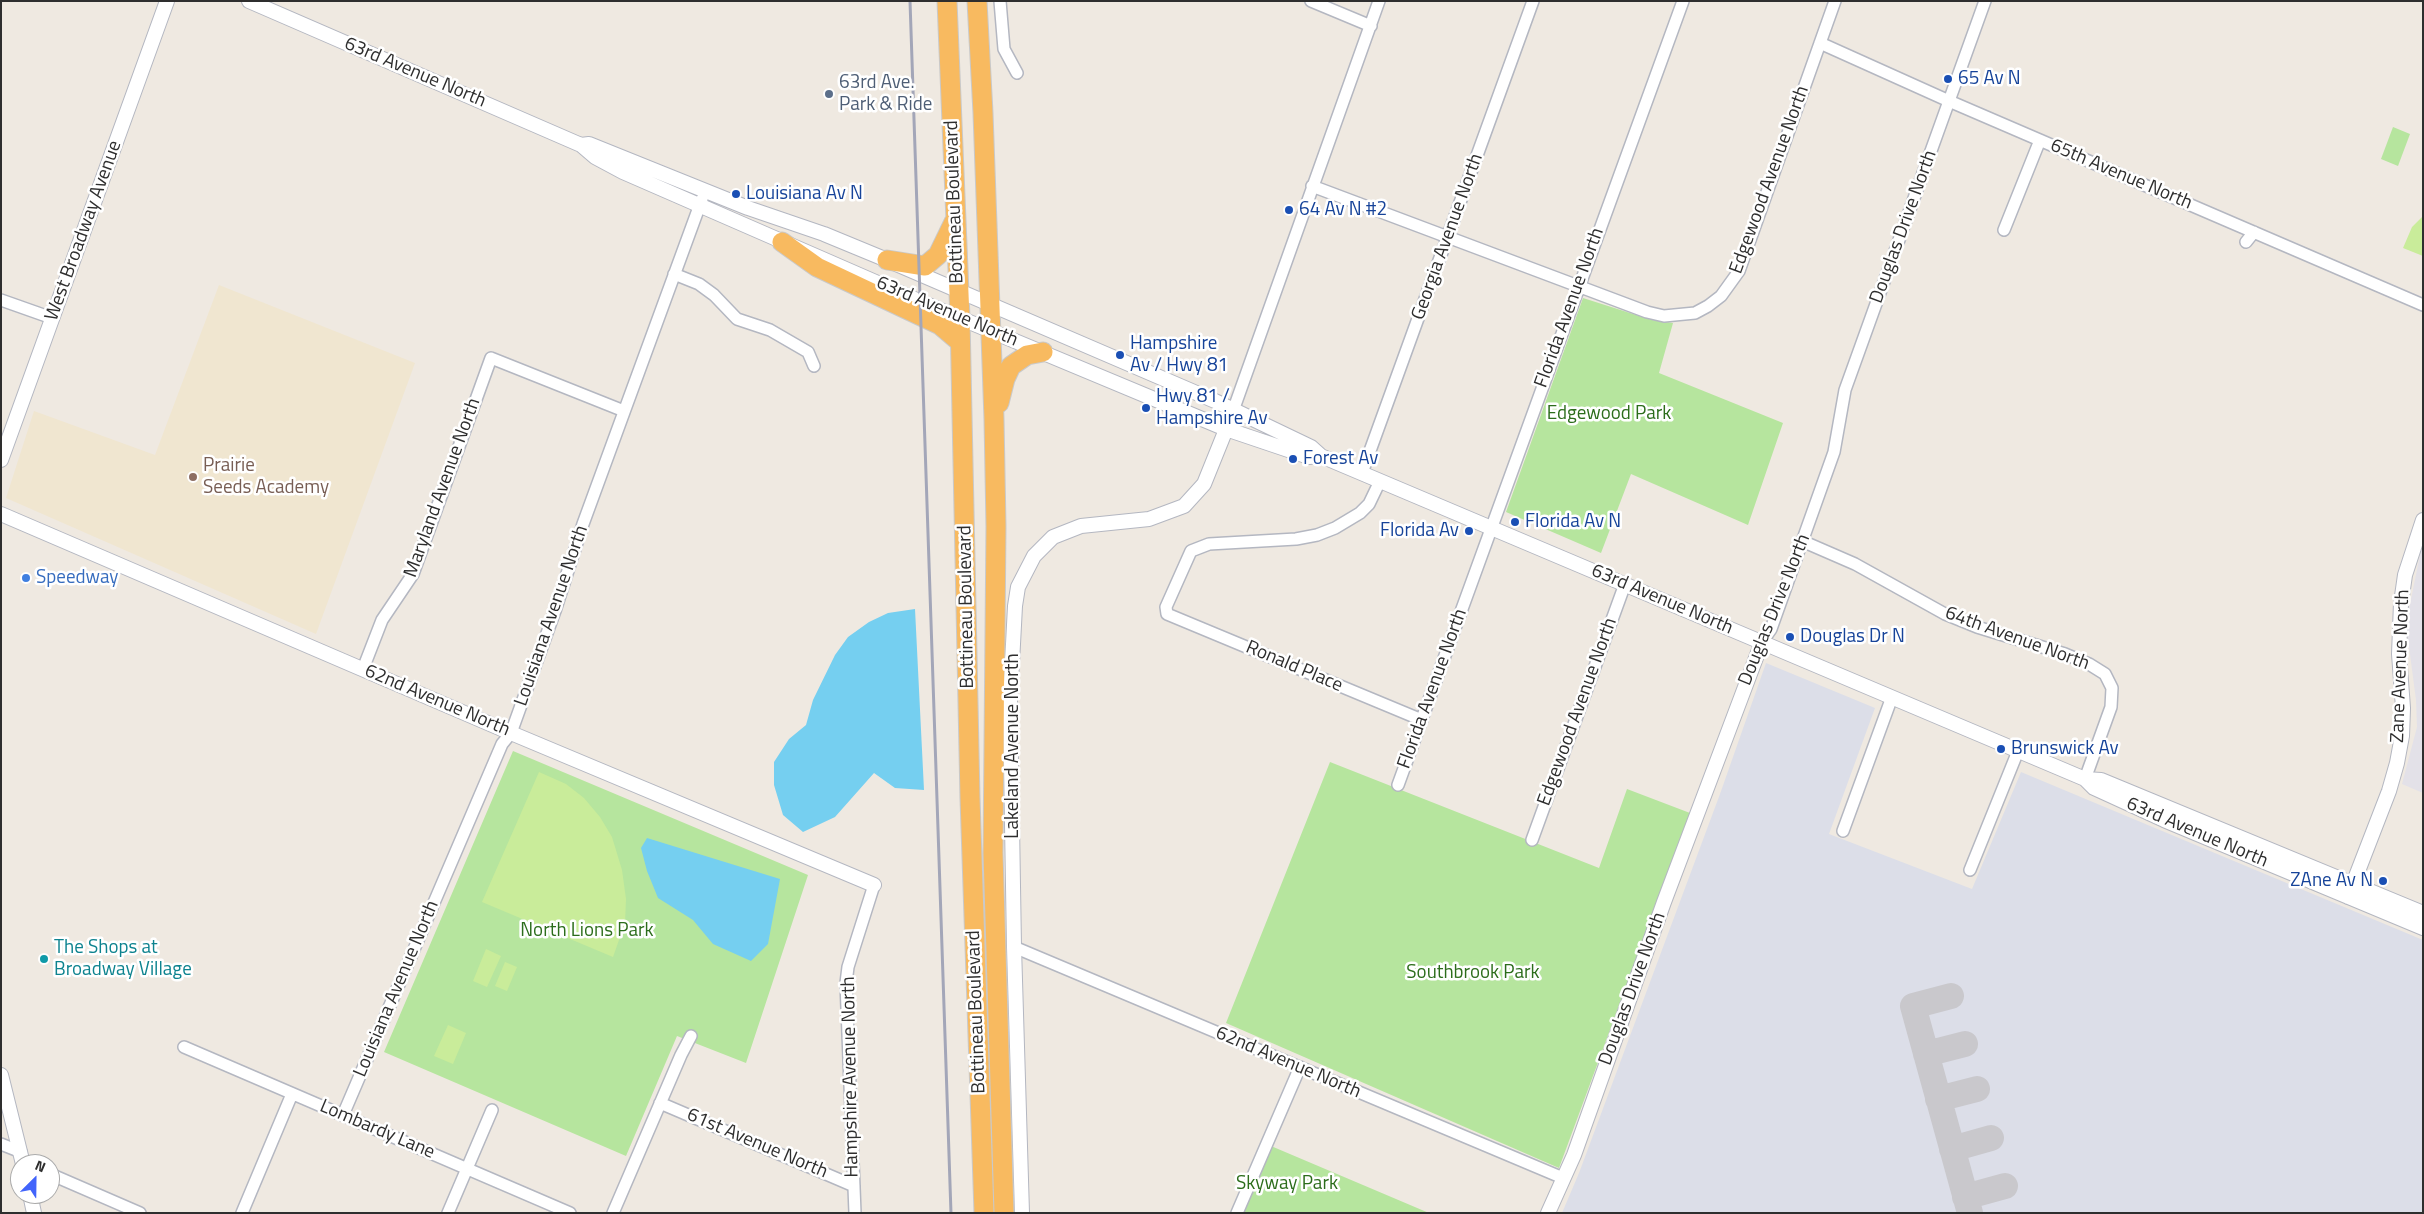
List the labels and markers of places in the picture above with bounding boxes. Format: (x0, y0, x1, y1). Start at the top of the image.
place label: 65 Av N (1958, 68, 2021, 90)
place label: 63rd Ave. Park & Ride (839, 72, 932, 116)
marker: 65 Av N (1942, 73, 1954, 85)
marker: 63rd Ave. Park & Ride (823, 88, 835, 100)
place label: Louisiana Av N (746, 183, 863, 205)
marker: Louisiana Av N (730, 188, 742, 200)
place label: 64 Av N #2 (1299, 199, 1387, 221)
marker: 64 Av N #2 (1283, 204, 1295, 216)
place label: Hampshire Av / Hwy 81 (1130, 333, 1228, 377)
marker: Hampshire Av / Hwy 81 (1114, 349, 1126, 361)
place label: Hwy 81 / Hampshire Av (1156, 386, 1268, 430)
marker: Hwy 81 / Hampshire Av (1140, 402, 1152, 414)
place label: Forest Av (1303, 448, 1378, 470)
marker: Forest Av (1287, 453, 1299, 465)
place label: Prairie Seeds Academy (203, 455, 329, 499)
marker: Prairie Seeds Academy (187, 471, 199, 483)
place label: Florida Av N (1525, 511, 1621, 533)
marker: Florida Av N (1509, 516, 1521, 528)
place label: Florida Av (1380, 520, 1459, 542)
marker: Florida Av (1463, 525, 1475, 537)
place label: Speedway (36, 567, 119, 589)
marker: Speedway (20, 572, 32, 584)
place label: Douglas Dr N (1800, 626, 1905, 648)
marker: Douglas Dr N (1784, 631, 1796, 643)
place label: Brunswick Av (2011, 738, 2119, 760)
marker: Brunswick Av (1995, 743, 2007, 755)
place label: ZAne Av N (2290, 870, 2373, 892)
marker: ZAne Av N (2377, 875, 2389, 887)
place label: The Shops at Broadway Village (54, 937, 192, 981)
marker: The Shops at Broadway Village (38, 953, 50, 965)

